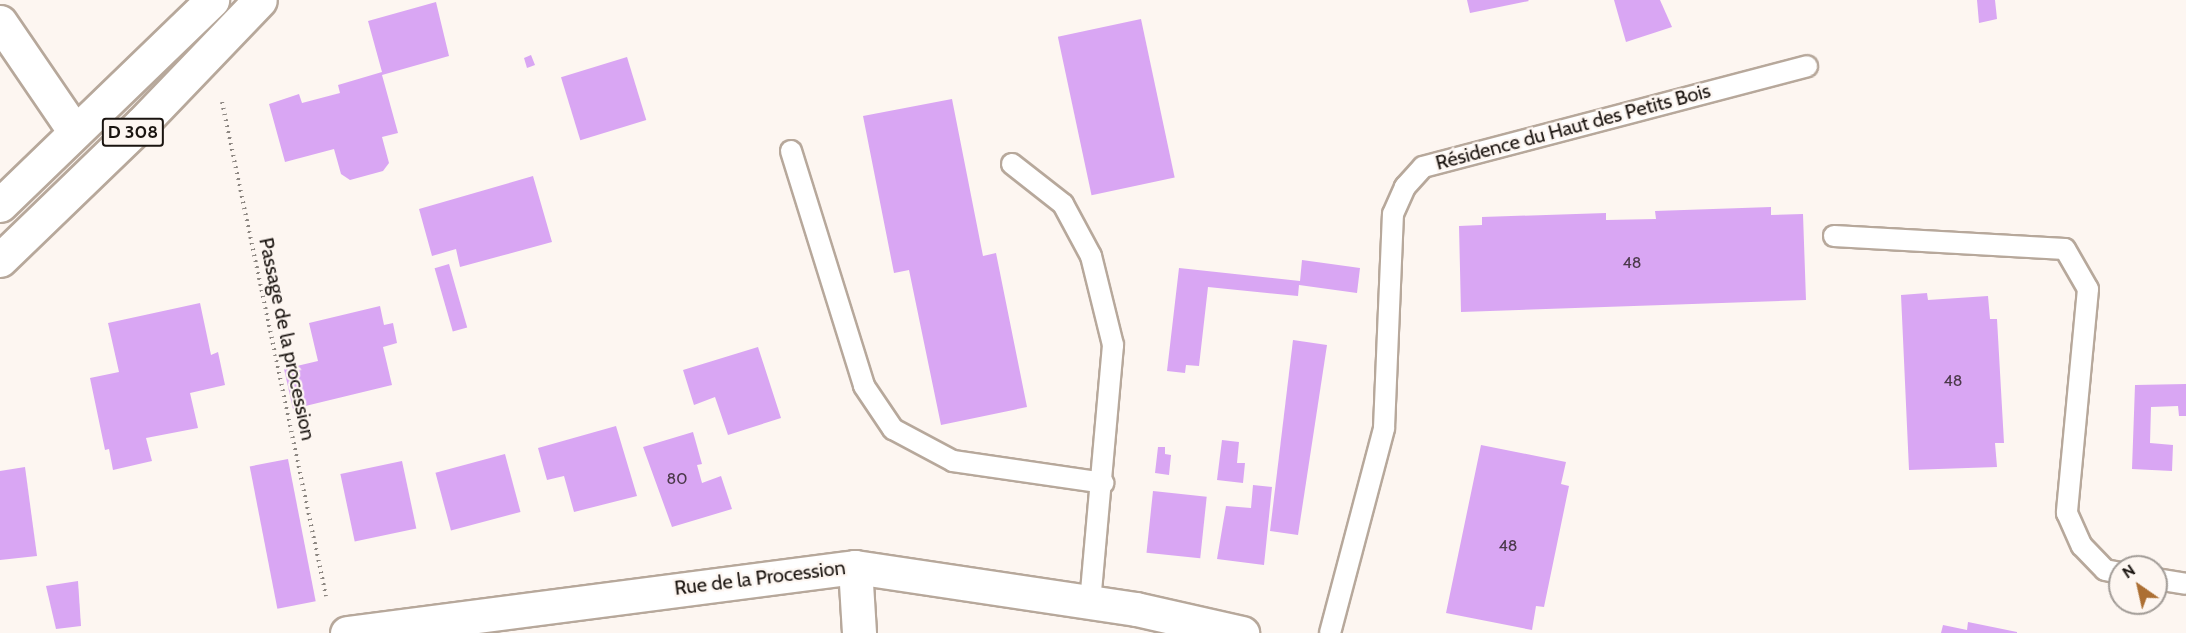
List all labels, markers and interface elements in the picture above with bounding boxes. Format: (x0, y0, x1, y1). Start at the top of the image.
street label: Résidence du Haut des Petits Bois (1433, 79, 1713, 175)
road number: D 308 (102, 117, 164, 147)
street label: Passage de la procession (254, 235, 320, 443)
house number: 48 (1623, 253, 1641, 273)
house number: 48 (1944, 371, 1962, 391)
house number: 80 (667, 469, 687, 489)
house number: 48 (1499, 536, 1517, 556)
north arrow (2108, 555, 2168, 615)
street label: Rue de la Procession (673, 556, 847, 600)
text: N (2119, 560, 2139, 582)

